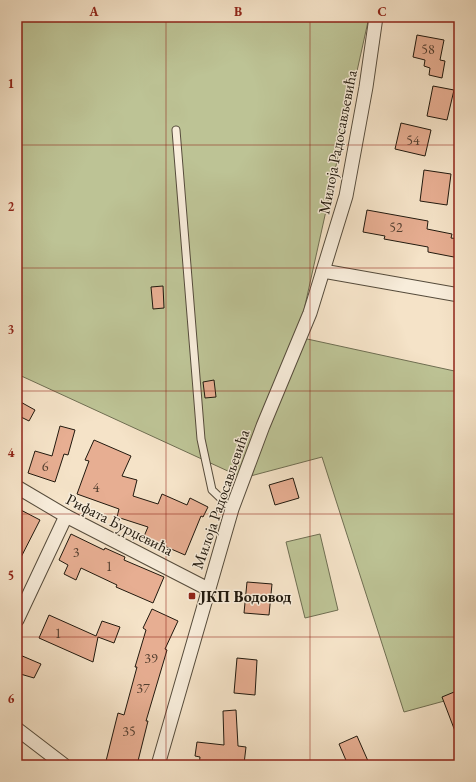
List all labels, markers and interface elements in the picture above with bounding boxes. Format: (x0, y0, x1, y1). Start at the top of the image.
text: A (88, 3, 99, 20)
text: B (234, 3, 242, 20)
text: C (377, 3, 387, 20)
house number: 58 (421, 40, 435, 58)
street label: Милоја Радосављевића (313, 68, 362, 216)
text: 1 (8, 75, 15, 92)
house number: 54 (406, 131, 420, 149)
text: 2 (8, 198, 15, 215)
house number: 52 (389, 218, 403, 236)
text: 3 (8, 321, 15, 338)
street label: Милоја Радосављевића (187, 426, 254, 572)
text: 4 (8, 444, 15, 461)
house number: 6 (42, 457, 49, 475)
house number: 4 (93, 478, 100, 496)
street label: Рифата Бурџевића (63, 488, 178, 561)
house number: 3 (73, 543, 80, 561)
house number: 1 (106, 557, 112, 575)
text: 5 (8, 567, 14, 584)
place label: ЈКП Водовод (198, 586, 292, 607)
marker: ЈКП Водовод (187, 591, 197, 601)
house number: 1 (55, 624, 61, 642)
house number: 39 (144, 649, 158, 667)
house number: 37 (136, 679, 150, 697)
text: 6 (8, 690, 15, 707)
house number: 35 (122, 722, 136, 740)

